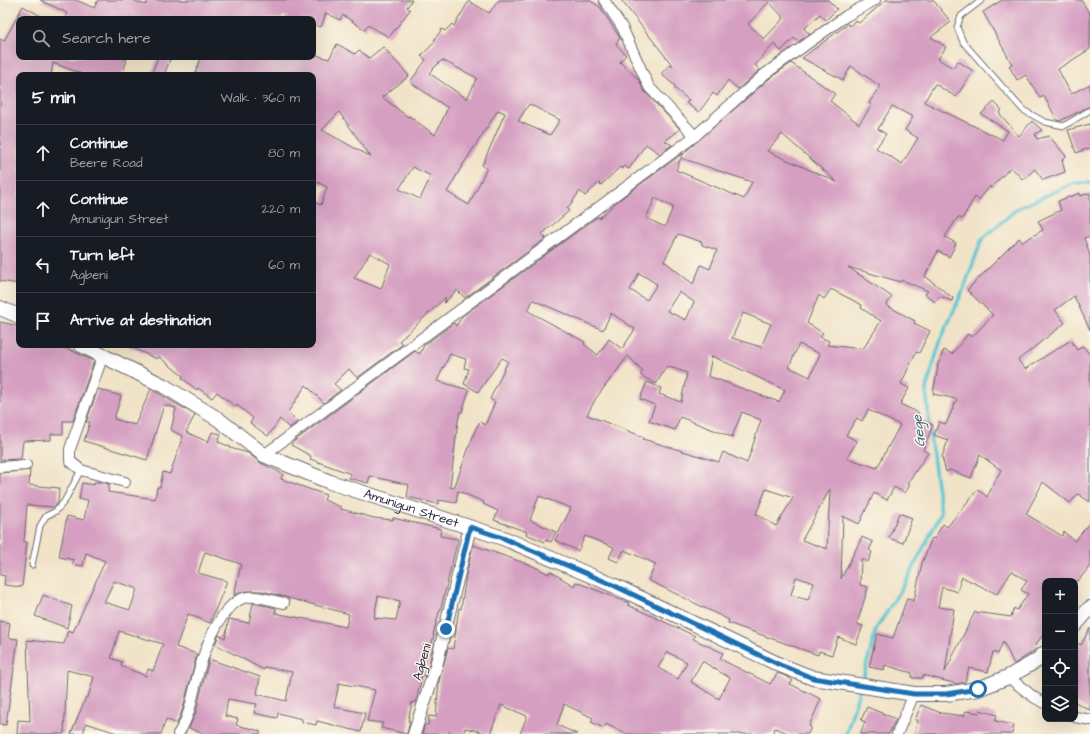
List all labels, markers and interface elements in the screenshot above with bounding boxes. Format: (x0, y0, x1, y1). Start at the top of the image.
search box (16, 16, 316, 60)
icon: search (30, 27, 52, 49)
text: Search here (62, 28, 151, 49)
text: 5 min (32, 86, 75, 110)
text: Walk · 360 m (221, 89, 300, 107)
text: Continue (70, 133, 128, 154)
icon: ahead (32, 142, 54, 164)
text: 80 m (268, 144, 300, 162)
text: Beere Road (70, 154, 143, 172)
text: Continue (70, 189, 128, 210)
icon: ahead (32, 198, 54, 220)
text: 220 m (262, 200, 300, 218)
text: Amunigun Street (70, 210, 169, 228)
text: Turn left (70, 245, 134, 266)
icon: left (32, 254, 54, 276)
text: 60 m (268, 256, 300, 274)
text: Agbeni (70, 266, 108, 284)
icon: arrive (32, 310, 54, 332)
text: Arrive at destination (70, 310, 211, 331)
water label: Gege (907, 413, 931, 448)
street label: Amunigun Street (362, 485, 462, 532)
map controls (1042, 578, 1078, 722)
button: + (1042, 578, 1078, 614)
button: − (1042, 614, 1078, 650)
route end (437, 620, 455, 638)
street label: Agbeni (408, 641, 437, 683)
button: locate (1042, 650, 1078, 686)
route start (969, 680, 987, 698)
button: layers (1042, 686, 1078, 722)

